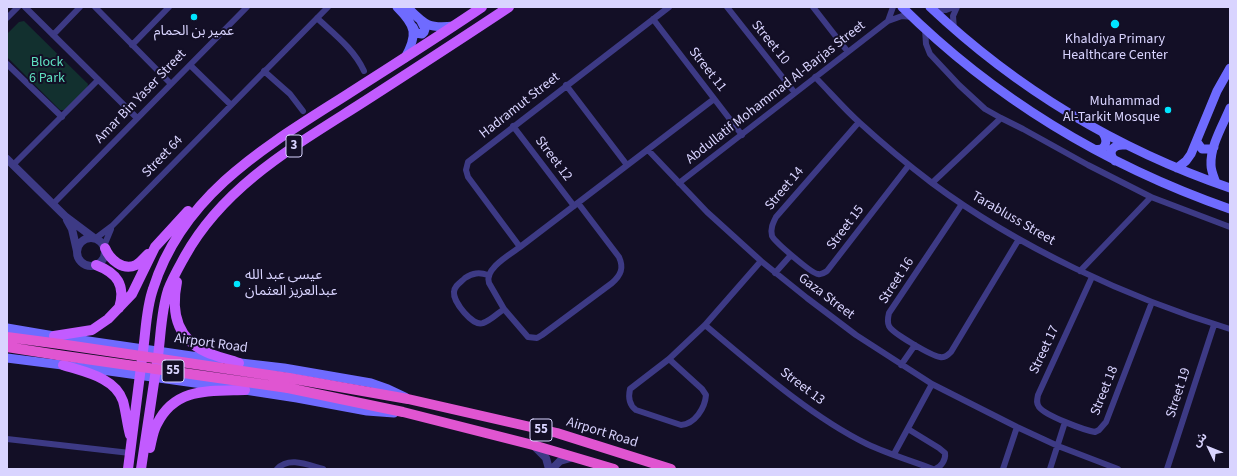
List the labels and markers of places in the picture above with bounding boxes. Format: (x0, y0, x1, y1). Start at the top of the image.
marker: عمير بن الحمام (189, 12, 199, 22)
marker: Khaldiya Primary Healthcare Center (1109, 18, 1121, 30)
place label: عمير بن الحمام (154, 24, 234, 40)
place label: Khaldiya Primary Healthcare Center (1062, 32, 1168, 64)
place label: Muhammad Al-Tarkit Mosque (1063, 94, 1160, 126)
marker: Muhammad Al-Tarkit Mosque (1163, 105, 1173, 115)
place label: عيسى عبد الله عبدالعزيز العثمان (245, 268, 337, 300)
marker: عيسى عبد الله عبدالعزيز العثمان (232, 279, 242, 289)

